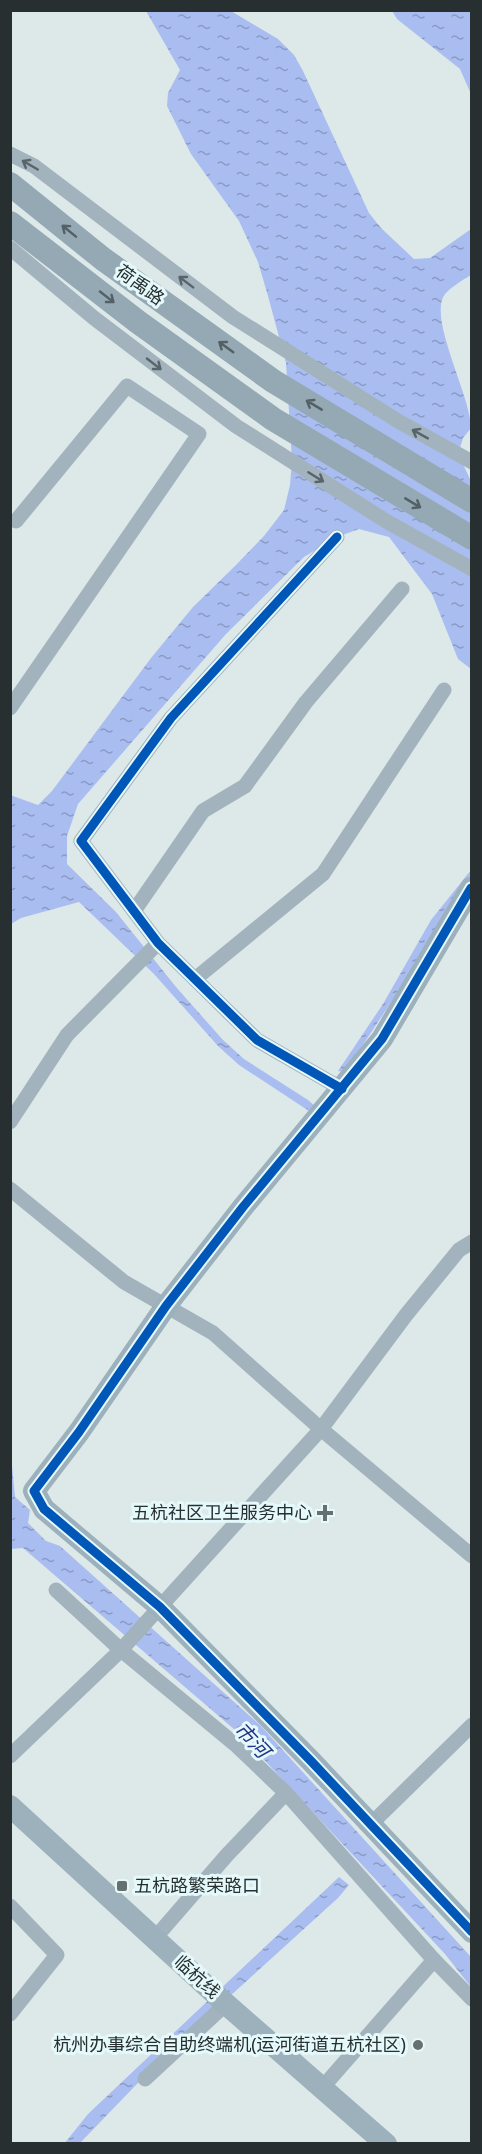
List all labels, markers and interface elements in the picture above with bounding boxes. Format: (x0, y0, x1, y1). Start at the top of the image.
one-way arrow (22, 159, 39, 171)
one-way arrow (61, 225, 77, 238)
street label: 荷禹路 (112, 259, 169, 310)
one-way arrow (178, 275, 194, 288)
one-way arrow (98, 291, 114, 304)
one-way arrow (218, 341, 234, 353)
one-way arrow (146, 357, 162, 370)
one-way arrow (306, 399, 323, 411)
one-way arrow (412, 428, 430, 439)
one-way arrow (307, 471, 324, 483)
one-way arrow (404, 498, 421, 510)
place label: 五杭社区卫生服务中心 (132, 1500, 312, 1524)
marker: 五杭社区卫生服务中心 (316, 1504, 334, 1522)
water label: 市河 (229, 1716, 279, 1766)
place label: 五杭路繁荣路口 (134, 1873, 260, 1897)
marker: 五杭路繁荣路口 (115, 1879, 129, 1893)
street label: 临杭线 (170, 1949, 226, 2003)
place label: 杭州办事综合自助终端机(运河街道五杭社区) (53, 2032, 406, 2056)
marker: 杭州办事综合自助终端机(运河街道五杭社区) (411, 2038, 425, 2052)

